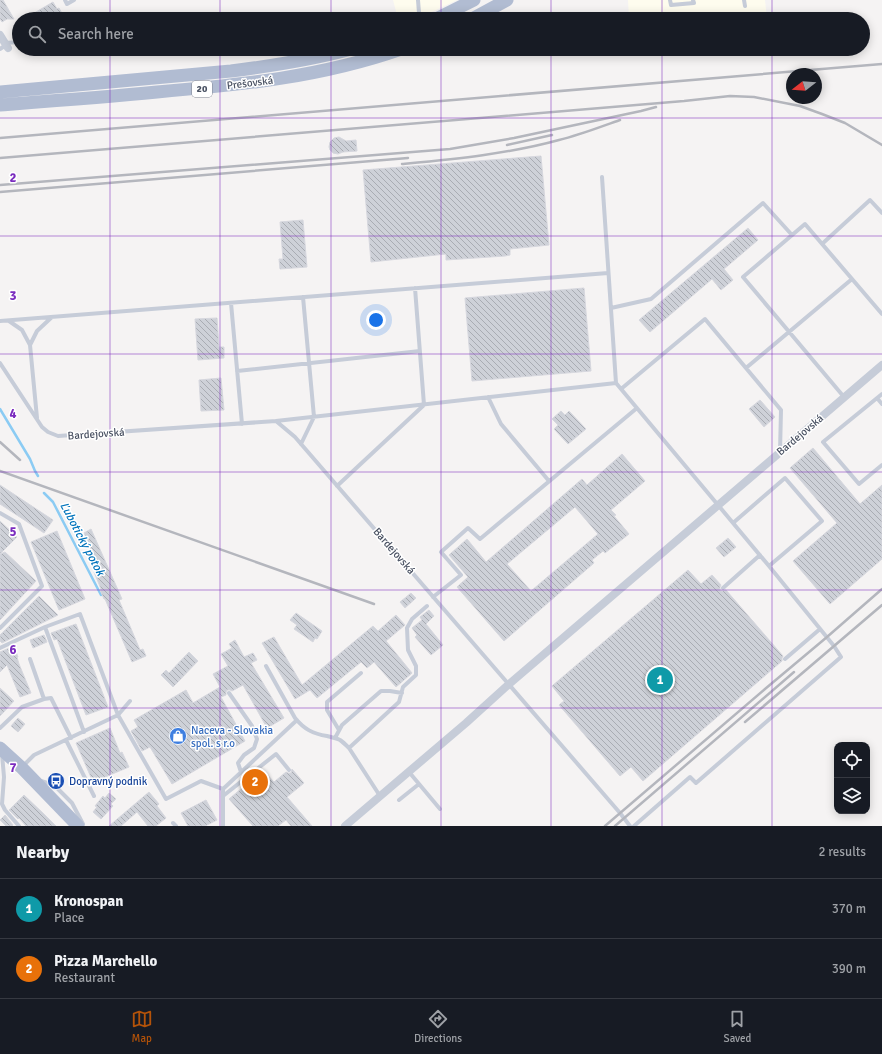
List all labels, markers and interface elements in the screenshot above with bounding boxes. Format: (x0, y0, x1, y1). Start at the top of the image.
search box (12, 12, 870, 56)
icon: search (26, 23, 48, 45)
text: Search here (58, 25, 134, 43)
north arrow (786, 68, 822, 104)
street label: Prešovská (226, 74, 274, 92)
road number: 20 (192, 81, 212, 97)
text: 2 (9, 170, 17, 186)
text: 3 (9, 288, 17, 304)
your location (366, 310, 386, 330)
text: 4 (9, 406, 17, 422)
street label: Bardejovská (774, 411, 826, 458)
street label: Bardejovská (67, 425, 125, 442)
water label: Ľubotický potok (56, 500, 108, 579)
text: 5 (9, 524, 17, 540)
street label: Bardejovská (370, 525, 418, 577)
text: 6 (9, 642, 17, 658)
pin: 1 (647, 665, 673, 695)
place label: Naceva - Slovakia spol. s r.o (191, 724, 274, 750)
shop icon: Naceva - Slovakia spol. s r.o (168, 726, 188, 746)
map controls (834, 742, 870, 814)
button: locate (834, 742, 870, 778)
text: 7 (9, 760, 17, 776)
pin: 2 (242, 767, 268, 797)
bus stop icon: Dopravný podnik (46, 771, 66, 791)
place label: Dopravný podnik (69, 775, 148, 788)
button: layers (834, 778, 870, 814)
text: Nearby (16, 842, 69, 863)
text: 2 results (818, 844, 866, 860)
text: Kronospan (54, 892, 124, 910)
text: 1 (25, 901, 33, 917)
text: 370 m (832, 901, 866, 917)
text: Place (54, 910, 84, 926)
text: Pizza Marchello (54, 952, 157, 970)
text: 2 (25, 961, 33, 977)
text: 390 m (832, 961, 866, 977)
text: Restaurant (54, 970, 115, 986)
tab: Map (131, 1008, 153, 1045)
tab: Directions (414, 1008, 462, 1045)
tab: Saved (724, 1008, 751, 1045)

